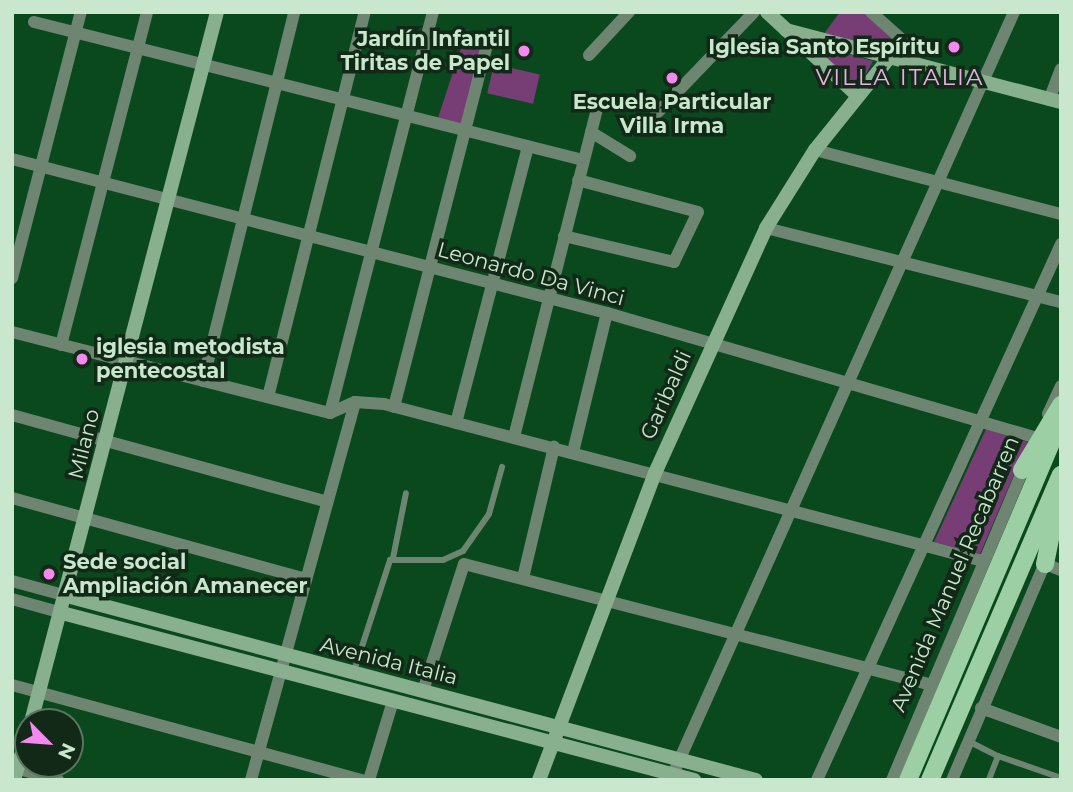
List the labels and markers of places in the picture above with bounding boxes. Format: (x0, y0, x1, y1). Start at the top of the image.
place label: Jardín Infantil Tiritas de Papel (341, 26, 510, 76)
place label: Iglesia Santo Espíritu (708, 34, 940, 60)
marker: Iglesia Santo Espíritu (946, 39, 962, 55)
marker: Jardín Infantil Tiritas de Papel (516, 43, 532, 59)
marker: Escuela Particular Villa Irma (664, 70, 680, 86)
place label: Escuela Particular Villa Irma (573, 89, 771, 139)
place label: iglesia metodista pentecostal (96, 334, 285, 384)
marker: iglesia metodista pentecostal (74, 351, 90, 367)
place label: Sede social Ampliación Amanecer (63, 549, 308, 599)
marker: Sede social Ampliación Amanecer (41, 566, 57, 582)

